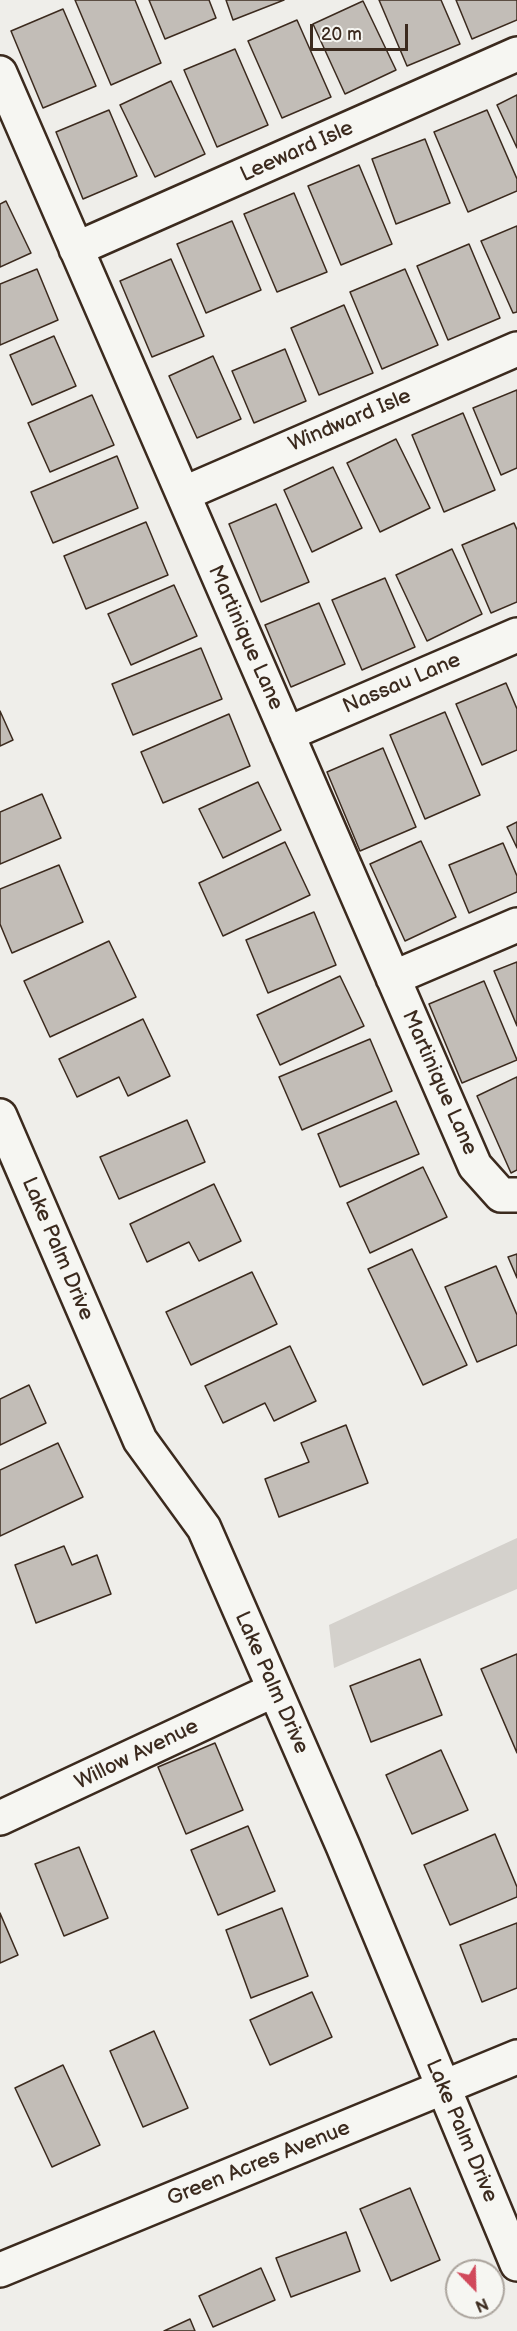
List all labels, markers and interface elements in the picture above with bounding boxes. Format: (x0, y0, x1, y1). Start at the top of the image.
scale bar (313, 12, 410, 50)
text: 20 m (321, 24, 362, 45)
street label: Leeward Isle (237, 116, 357, 188)
street label: Windward Isle (285, 384, 415, 458)
street label: Martinique Lane (202, 562, 288, 714)
street label: Nassau Lane (339, 648, 465, 720)
street label: Martinique Lane (396, 1007, 482, 1159)
street label: Lake Palm Drive (16, 1174, 98, 1324)
street label: Lake Palm Drive (228, 1608, 314, 1758)
street label: Willow Avenue (71, 1714, 203, 1796)
street label: Lake Palm Drive (420, 2056, 502, 2206)
street label: Green Acres Avenue (164, 2116, 354, 2212)
north arrow (445, 2259, 505, 2319)
text: N (472, 2293, 491, 2315)

